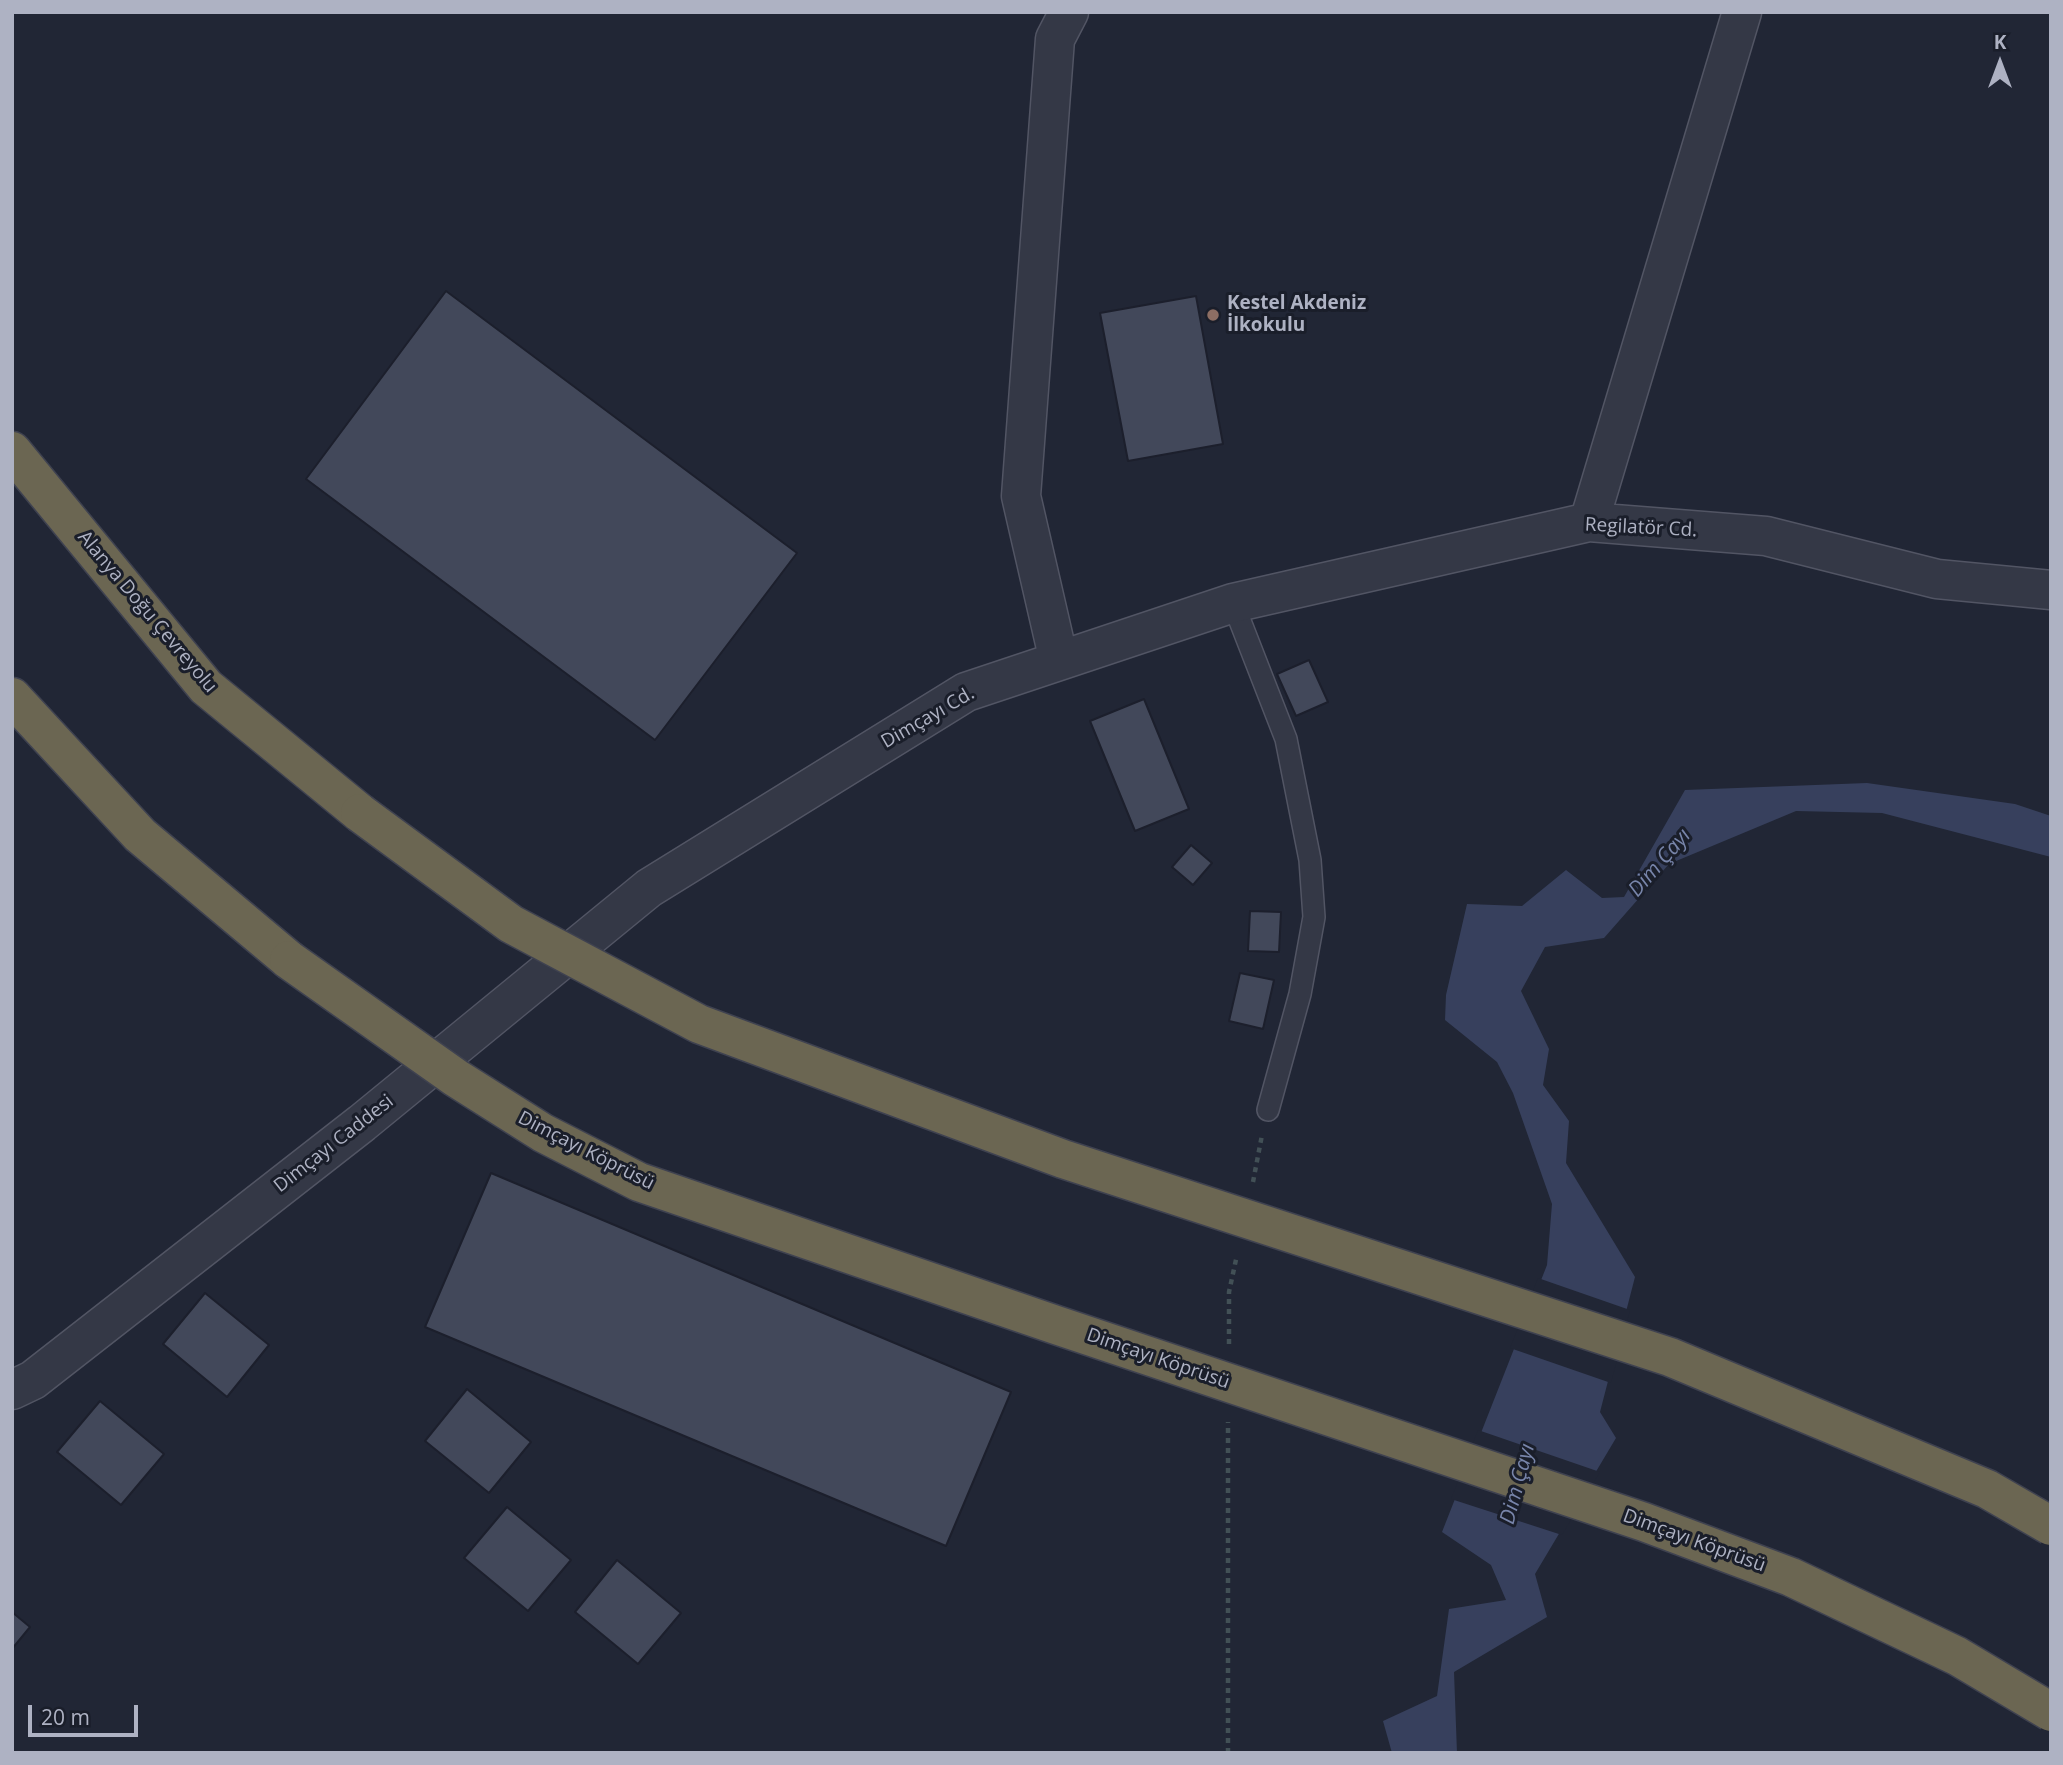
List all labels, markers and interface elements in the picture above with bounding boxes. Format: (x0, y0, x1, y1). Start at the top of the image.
north arrow (1965, 28, 2035, 98)
text: K (1994, 29, 2006, 55)
place label: Kestel Akdeniz İlkokulu (1227, 293, 1366, 337)
marker: Kestel Akdeniz İlkokulu (1205, 307, 1221, 323)
street label: Regilatör Cd. (1584, 514, 1698, 542)
street label: Alanya Doğu Çevreyolu (73, 526, 221, 698)
street label: Dimçayı Cd. (877, 682, 979, 754)
water label: Dim Çayı (1624, 824, 1696, 902)
street label: Dimçayı Caddesi (270, 1090, 398, 1198)
street label: Dimçayı Köprüsü (514, 1107, 658, 1195)
street label: Dimçayı Köprüsü (1083, 1324, 1233, 1394)
water label: Dim Çayı (1495, 1441, 1541, 1527)
street label: Dimçayı Köprüsü (1620, 1505, 1768, 1577)
scale bar (32, 1692, 142, 1736)
text: 20 m (41, 1703, 90, 1731)

